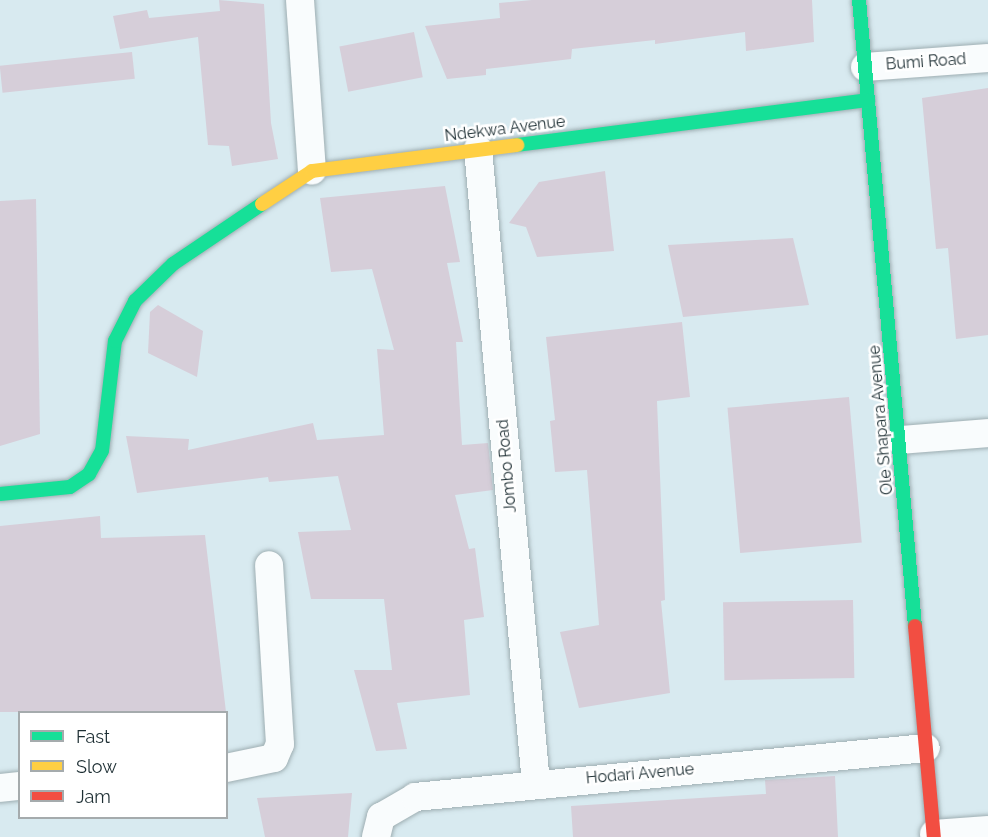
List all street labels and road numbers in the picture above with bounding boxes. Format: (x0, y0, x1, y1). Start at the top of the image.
street label: Bumi Road (885, 50, 967, 74)
street label: Ndekwa Avenue (443, 112, 567, 146)
street label: Ole Shapara Avenue (865, 344, 897, 496)
street label: Jombo Road (493, 419, 521, 513)
street label: Hodari Avenue (585, 760, 695, 788)

